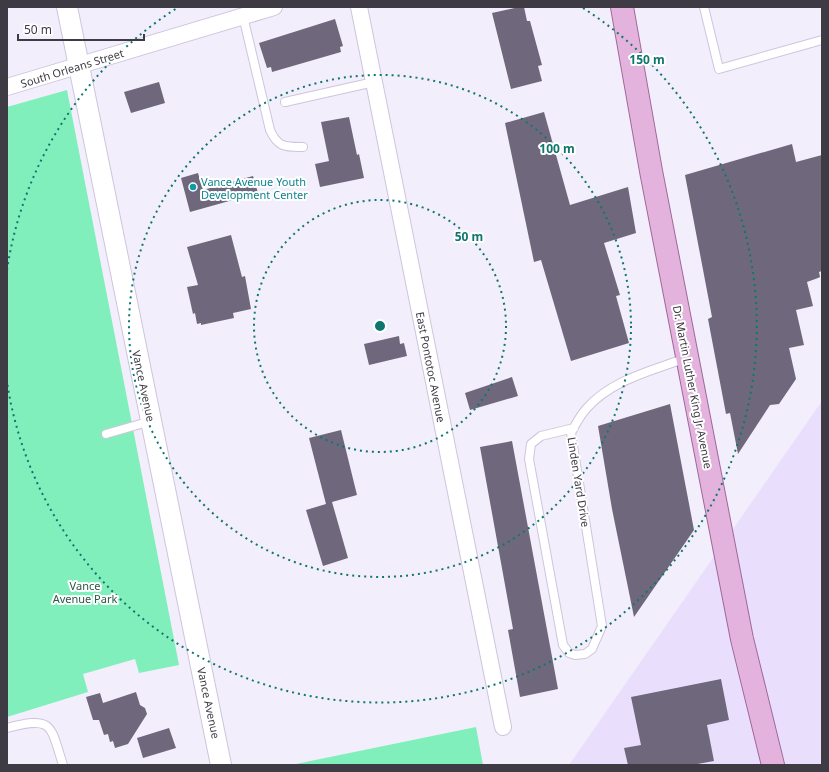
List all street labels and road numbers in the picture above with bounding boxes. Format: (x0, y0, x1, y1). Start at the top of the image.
street label: South Orleans Street (19, 45, 125, 91)
street label: Dr. Martin Luther King Jr Avenue (670, 304, 716, 470)
street label: East Pontotoc Avenue (413, 310, 449, 424)
street label: Vance Avenue (129, 349, 159, 423)
street label: Linden Yard Drive (564, 436, 594, 528)
street label: Vance Avenue (194, 666, 224, 740)

